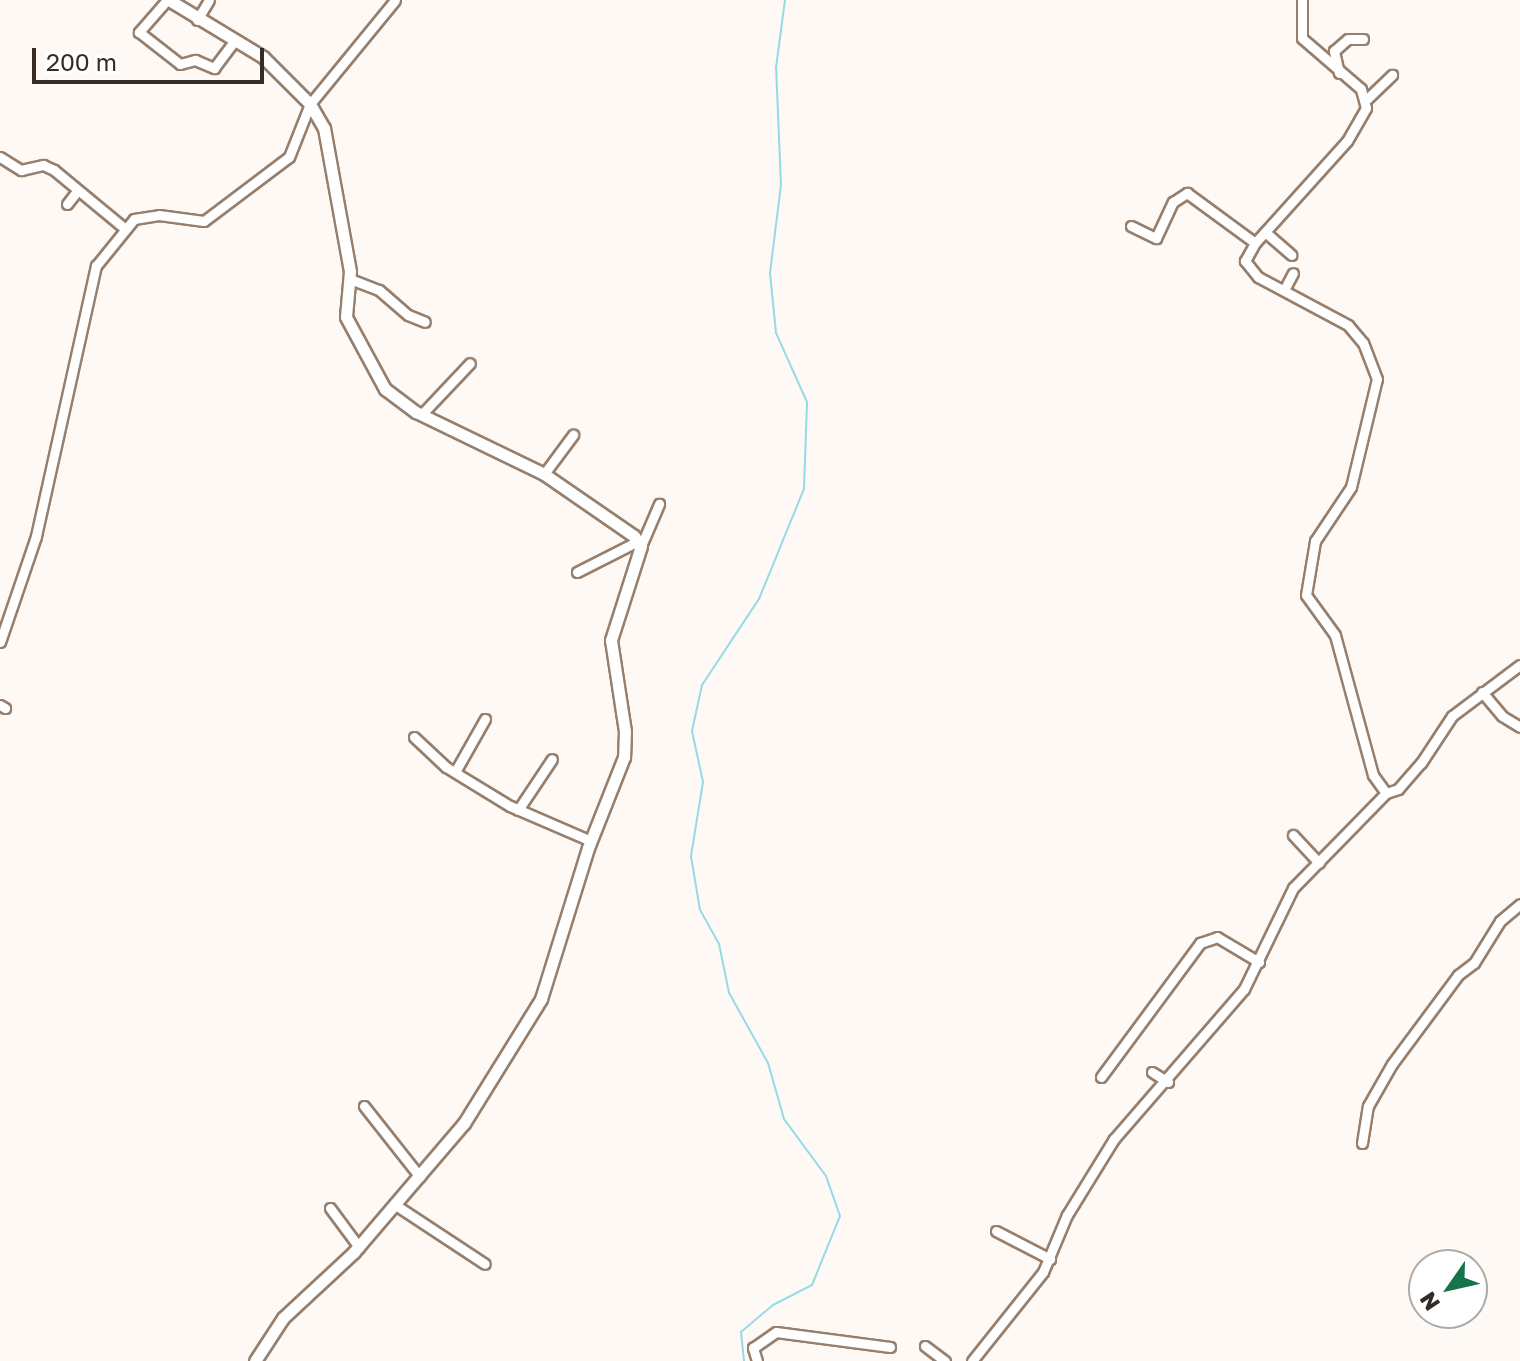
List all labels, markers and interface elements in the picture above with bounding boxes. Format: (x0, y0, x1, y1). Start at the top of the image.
scale bar (36, 32, 268, 82)
text: 200 m (46, 47, 117, 76)
north arrow (1408, 1249, 1488, 1329)
text: N (1413, 1287, 1445, 1316)

